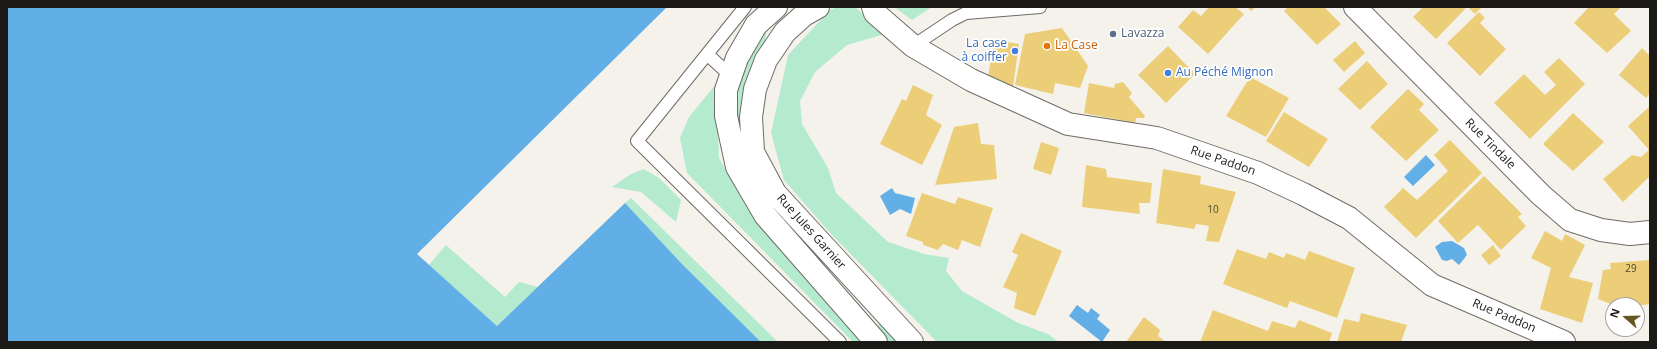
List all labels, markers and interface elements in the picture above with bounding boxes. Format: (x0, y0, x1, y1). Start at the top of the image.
place label: Lavazza (1121, 27, 1165, 41)
marker: Lavazza (1108, 29, 1118, 39)
place label: La case à coiffer (962, 37, 1007, 65)
place label: La Case (1055, 39, 1098, 53)
marker: La Case (1042, 41, 1052, 51)
marker: La case à coiffer (1010, 46, 1020, 56)
place label: Au Péché Mignon (1176, 66, 1273, 80)
marker: Au Péché Mignon (1163, 68, 1173, 78)
street label: Rue Tindale (1462, 116, 1518, 172)
street label: Rue Paddon (1189, 143, 1257, 179)
street label: Rue Jules Garnier (773, 191, 849, 273)
house number: 10 (1207, 204, 1219, 216)
house number: 29 (1625, 263, 1637, 275)
street label: Rue Paddon (1470, 296, 1538, 336)
north arrow (1605, 297, 1645, 337)
text: N (1606, 306, 1623, 320)

